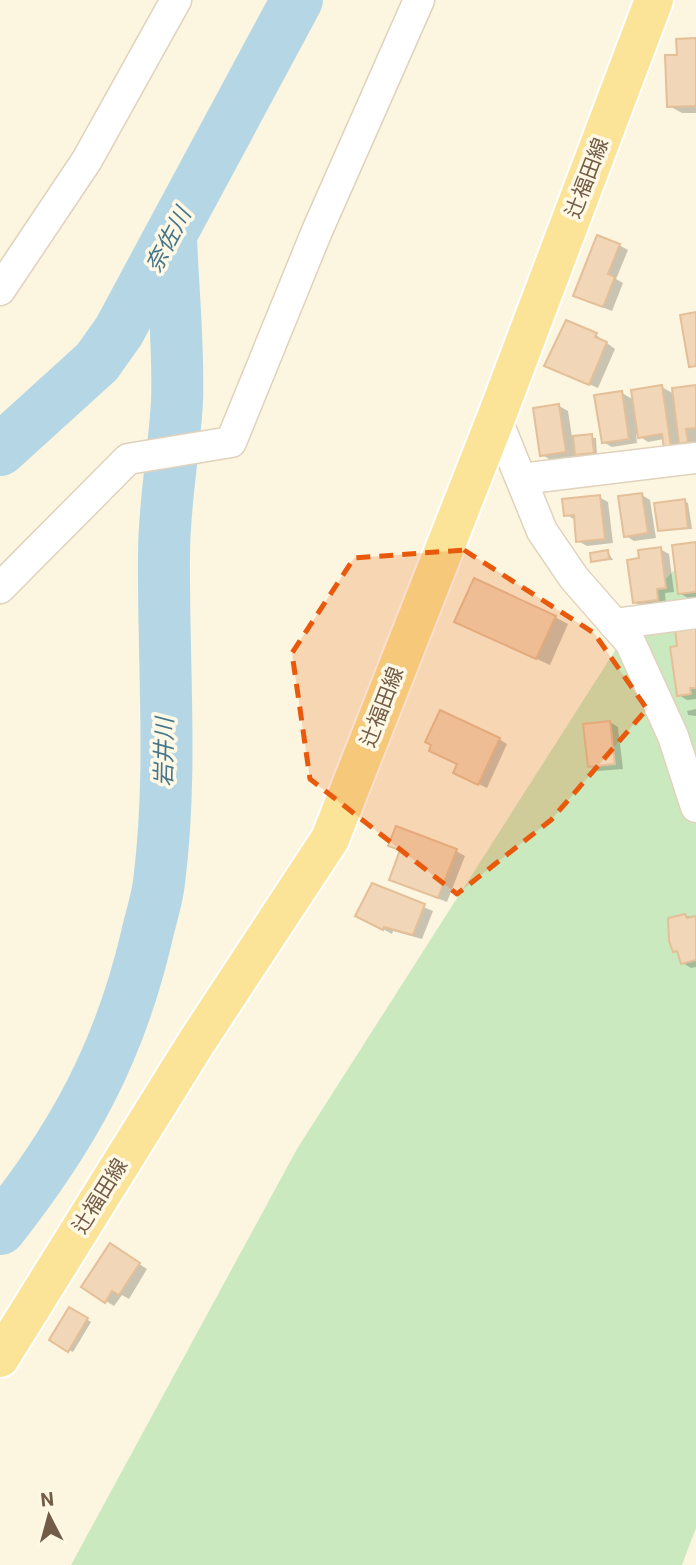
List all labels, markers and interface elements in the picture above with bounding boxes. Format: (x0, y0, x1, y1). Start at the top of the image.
street label: 辻福田線 (561, 134, 613, 222)
water label: 奈佐川 (140, 201, 198, 277)
street label: 辻福田線 (356, 663, 408, 751)
water label: 岩井川 (150, 714, 179, 787)
street label: 辻福田線 (68, 1154, 132, 1238)
north arrow (14, 1481, 84, 1551)
text: N (39, 1487, 55, 1512)

